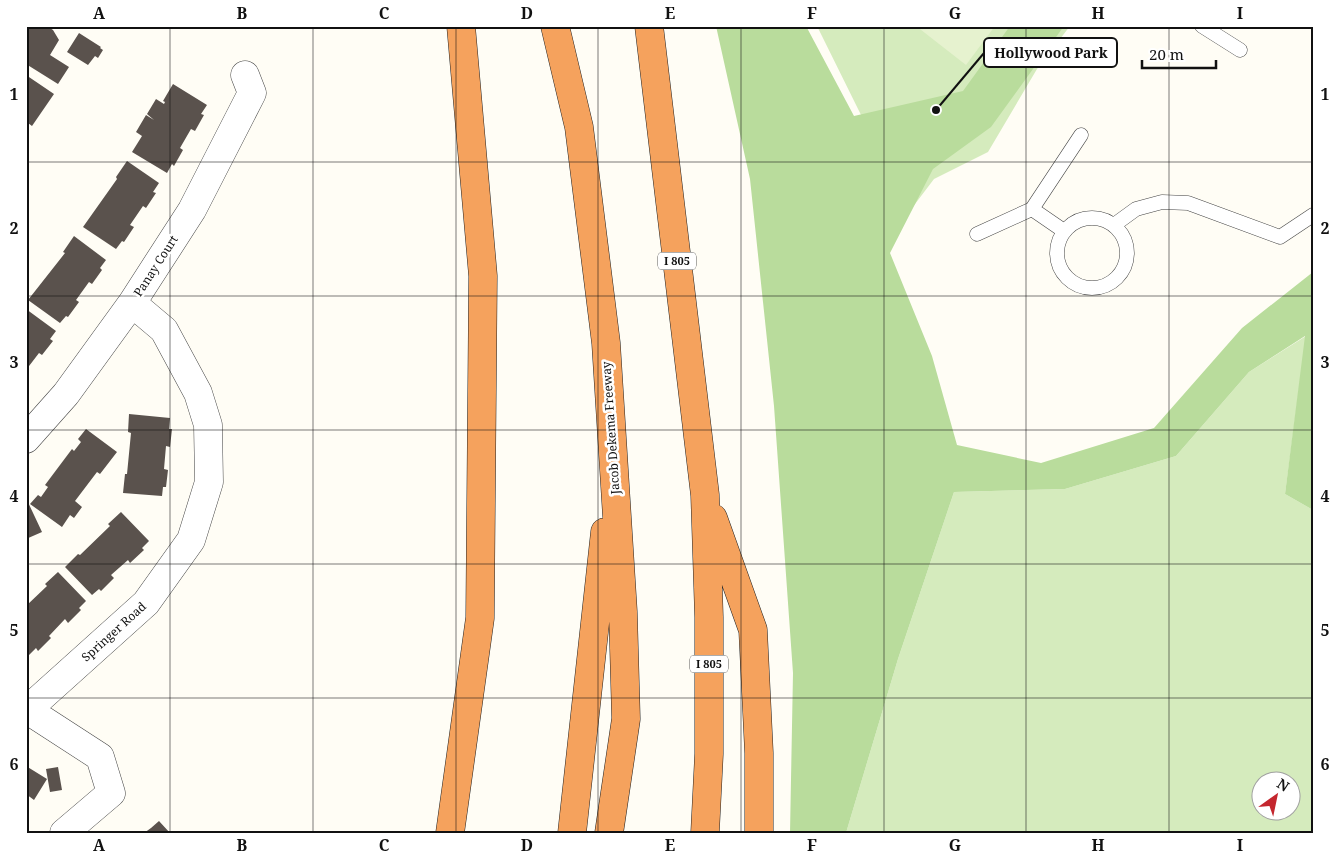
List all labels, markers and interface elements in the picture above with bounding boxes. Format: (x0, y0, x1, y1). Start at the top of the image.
text: A (93, 2, 106, 24)
text: B (237, 2, 248, 24)
text: C (379, 2, 390, 24)
text: D (521, 2, 533, 24)
text: E (665, 2, 675, 24)
text: F (807, 2, 817, 24)
text: G (949, 2, 961, 24)
text: H (1091, 2, 1105, 24)
text: I (1237, 2, 1243, 24)
callout: Hollywood Park (984, 38, 1117, 67)
scale bar (1142, 38, 1215, 70)
text: Hollywood Park (994, 43, 1108, 62)
text: 20 m (1149, 44, 1184, 64)
text: 1 (9, 83, 19, 105)
text: 1 (1320, 83, 1330, 105)
text: 2 (9, 217, 19, 239)
text: 2 (1320, 217, 1330, 239)
street label: Panay Court (129, 232, 182, 300)
road number: I 805 (658, 252, 696, 270)
text: 3 (9, 351, 19, 373)
text: 3 (1320, 351, 1330, 373)
street label: Jacob Dekema Freeway (597, 361, 624, 496)
text: 4 (9, 485, 19, 507)
text: 4 (1320, 485, 1330, 507)
street label: Springer Road (78, 598, 150, 665)
text: 5 (9, 619, 19, 641)
text: 5 (1320, 619, 1330, 641)
road number: I 805 (690, 656, 728, 672)
text: 6 (9, 753, 19, 775)
text: 6 (1320, 753, 1330, 775)
north arrow (1252, 772, 1302, 822)
text: N (1274, 774, 1293, 796)
text: A (93, 834, 106, 856)
text: B (237, 834, 248, 856)
text: C (379, 834, 390, 856)
text: D (521, 834, 533, 856)
text: E (665, 834, 675, 856)
text: F (807, 834, 817, 856)
text: G (949, 834, 961, 856)
text: H (1091, 834, 1105, 856)
text: I (1237, 834, 1243, 856)

